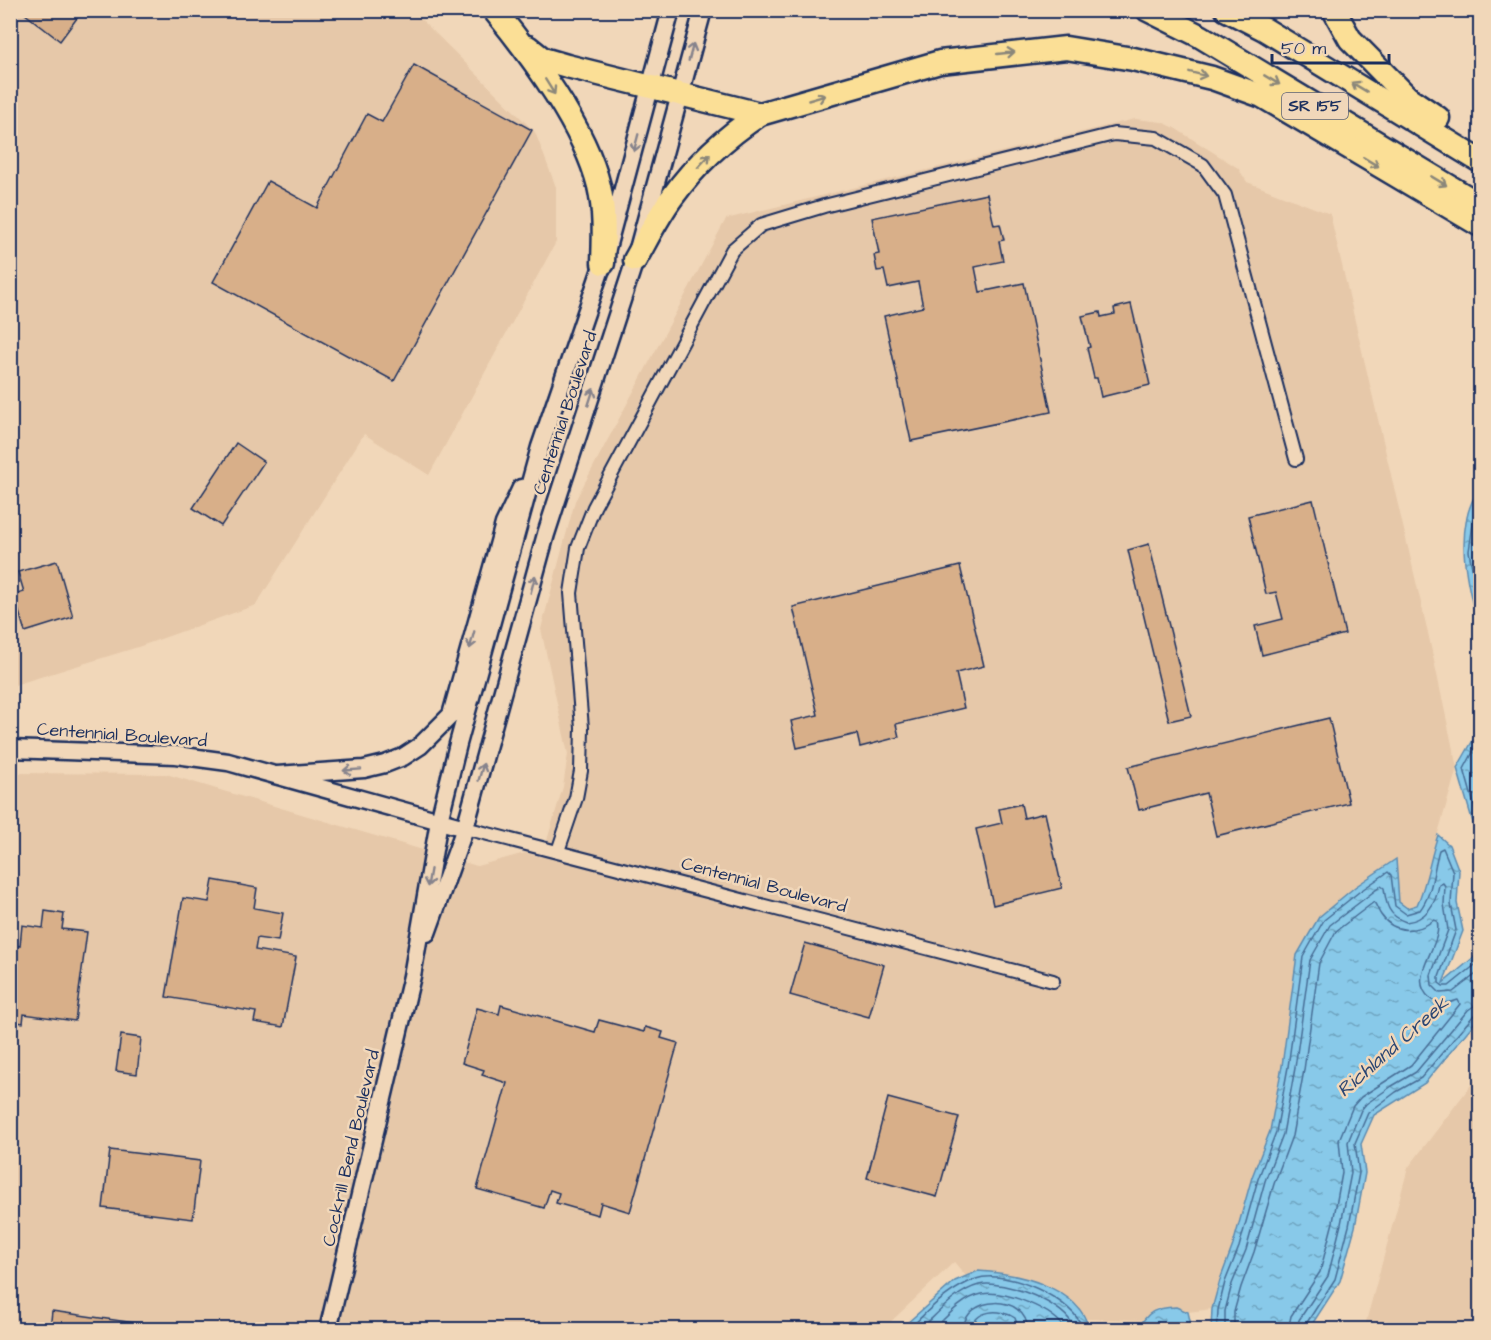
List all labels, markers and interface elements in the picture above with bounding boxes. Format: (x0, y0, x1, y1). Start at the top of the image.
scale bar (1272, 27, 1389, 65)
text: 50 m (1281, 36, 1326, 61)
one-way arrow (686, 43, 698, 62)
one-way arrow (996, 47, 1015, 58)
one-way arrow (1188, 69, 1207, 81)
one-way arrow (1263, 74, 1280, 86)
one-way arrow (545, 78, 557, 95)
one-way arrow (1351, 80, 1368, 92)
one-way arrow (807, 92, 826, 103)
road number: SR 155 (1282, 93, 1348, 119)
one-way arrow (629, 133, 641, 152)
one-way arrow (697, 153, 711, 168)
one-way arrow (1362, 156, 1379, 168)
one-way arrow (1430, 175, 1447, 187)
street label: Centennial Boulevard (527, 328, 603, 498)
one-way arrow (586, 388, 597, 407)
one-way arrow (527, 574, 539, 593)
one-way arrow (466, 630, 477, 649)
street label: Centennial Boulevard (36, 717, 208, 753)
one-way arrow (476, 763, 488, 782)
one-way arrow (343, 765, 363, 776)
street label: Centennial Boulevard (678, 851, 850, 919)
one-way arrow (423, 868, 434, 888)
water label: Richland Creek (1331, 990, 1456, 1104)
street label: Cockrill Bend Boulevard (316, 1047, 386, 1249)

